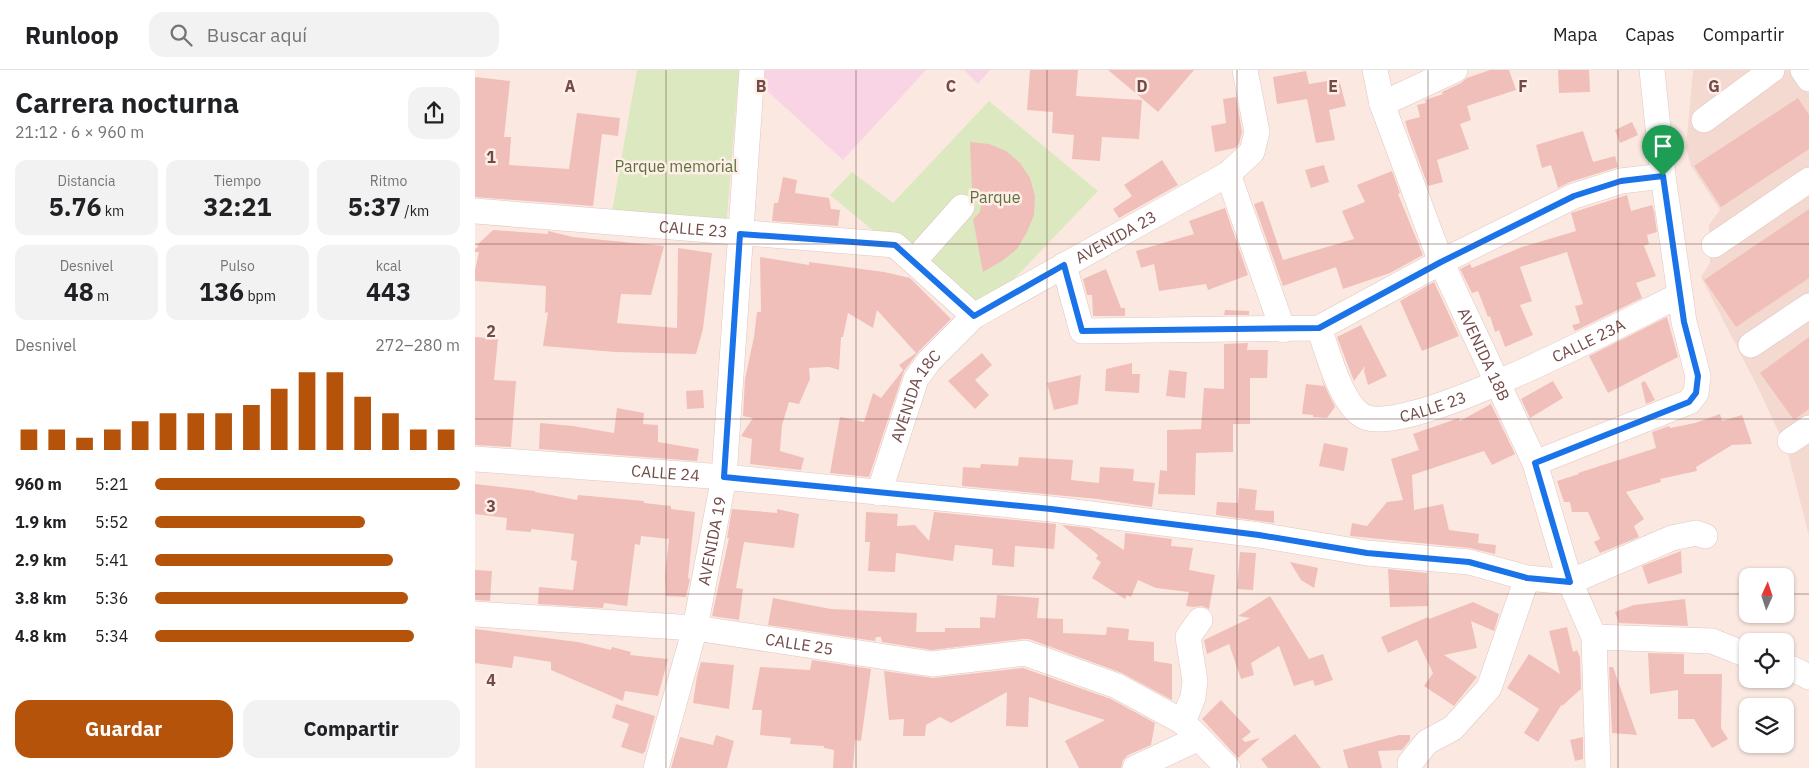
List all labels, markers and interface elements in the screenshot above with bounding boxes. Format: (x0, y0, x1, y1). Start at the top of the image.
search box (149, 12, 499, 57)
text: Runloop (25, 19, 119, 51)
icon: search (167, 21, 195, 49)
text: Buscar aquí (207, 23, 307, 47)
text: Mapa (1553, 23, 1597, 46)
text: Capas (1625, 23, 1675, 46)
text: Compartir (1703, 23, 1784, 46)
text: A (565, 76, 576, 96)
text: B (756, 76, 767, 96)
text: C (946, 76, 956, 96)
text: D (1136, 76, 1148, 96)
text: E (1328, 76, 1338, 96)
text: F (1518, 76, 1528, 96)
text: G (1708, 76, 1720, 96)
text: Carrera nocturna (15, 84, 239, 121)
button: share (408, 87, 460, 139)
text: 21:12 · 6 × 960 m (15, 122, 144, 142)
pin (1642, 125, 1684, 176)
icon: arrive (1649, 132, 1677, 160)
text: 1 (486, 147, 496, 167)
park label: Parque memorial (614, 156, 738, 176)
text: Distancia (58, 172, 115, 190)
text: Tiempo (214, 172, 261, 190)
text: Ritmo (370, 172, 407, 190)
park label: Parque (969, 187, 1021, 207)
text: 5.76 (49, 190, 101, 223)
text: 32:21 (203, 190, 272, 223)
text: 5:37 (348, 190, 401, 223)
text: km (101, 202, 124, 220)
text: /km (401, 202, 429, 220)
street label: AVENIDA 23 (1071, 206, 1160, 268)
street label: CALLE 23 (658, 216, 728, 241)
text: Desnivel (60, 257, 113, 275)
text: Pulso (220, 257, 255, 275)
text: kcal (376, 257, 401, 275)
text: 48 (64, 275, 94, 308)
text: 136 (199, 275, 244, 308)
text: 443 (366, 275, 411, 308)
text: m (94, 287, 109, 305)
text: bpm (244, 287, 276, 305)
street label: AVENIDA 18B (1454, 304, 1514, 404)
street label: CALLE 23A (1549, 314, 1628, 367)
text: 2 (486, 321, 496, 341)
text: Desnivel (15, 335, 76, 355)
text: 272–280 m (375, 335, 460, 355)
street label: AVENIDA 18C (886, 345, 945, 445)
street label: CALLE 23 (1398, 387, 1469, 426)
street label: CALLE 24 (631, 460, 700, 485)
text: 960 m (15, 474, 62, 494)
text: 5:21 (95, 474, 128, 494)
street label: AVENIDA 19 (693, 495, 730, 587)
text: 3 (486, 496, 496, 516)
text: 1.9 km (15, 512, 66, 532)
text: 5:52 (95, 512, 128, 532)
text: 2.9 km (15, 550, 66, 570)
text: 5:41 (95, 550, 128, 570)
north arrow (1739, 568, 1794, 622)
map controls (1739, 568, 1794, 753)
text: 3.8 km (15, 588, 66, 608)
text: 5:36 (95, 588, 128, 608)
text: 4.8 km (15, 626, 66, 646)
text: 5:34 (95, 626, 128, 646)
street label: CALLE 25 (764, 629, 835, 659)
button: locate (1739, 633, 1794, 688)
text: 4 (486, 670, 496, 690)
button: layers (1739, 698, 1794, 753)
button: Guardar (15, 700, 233, 758)
button: Compartir (243, 700, 460, 758)

